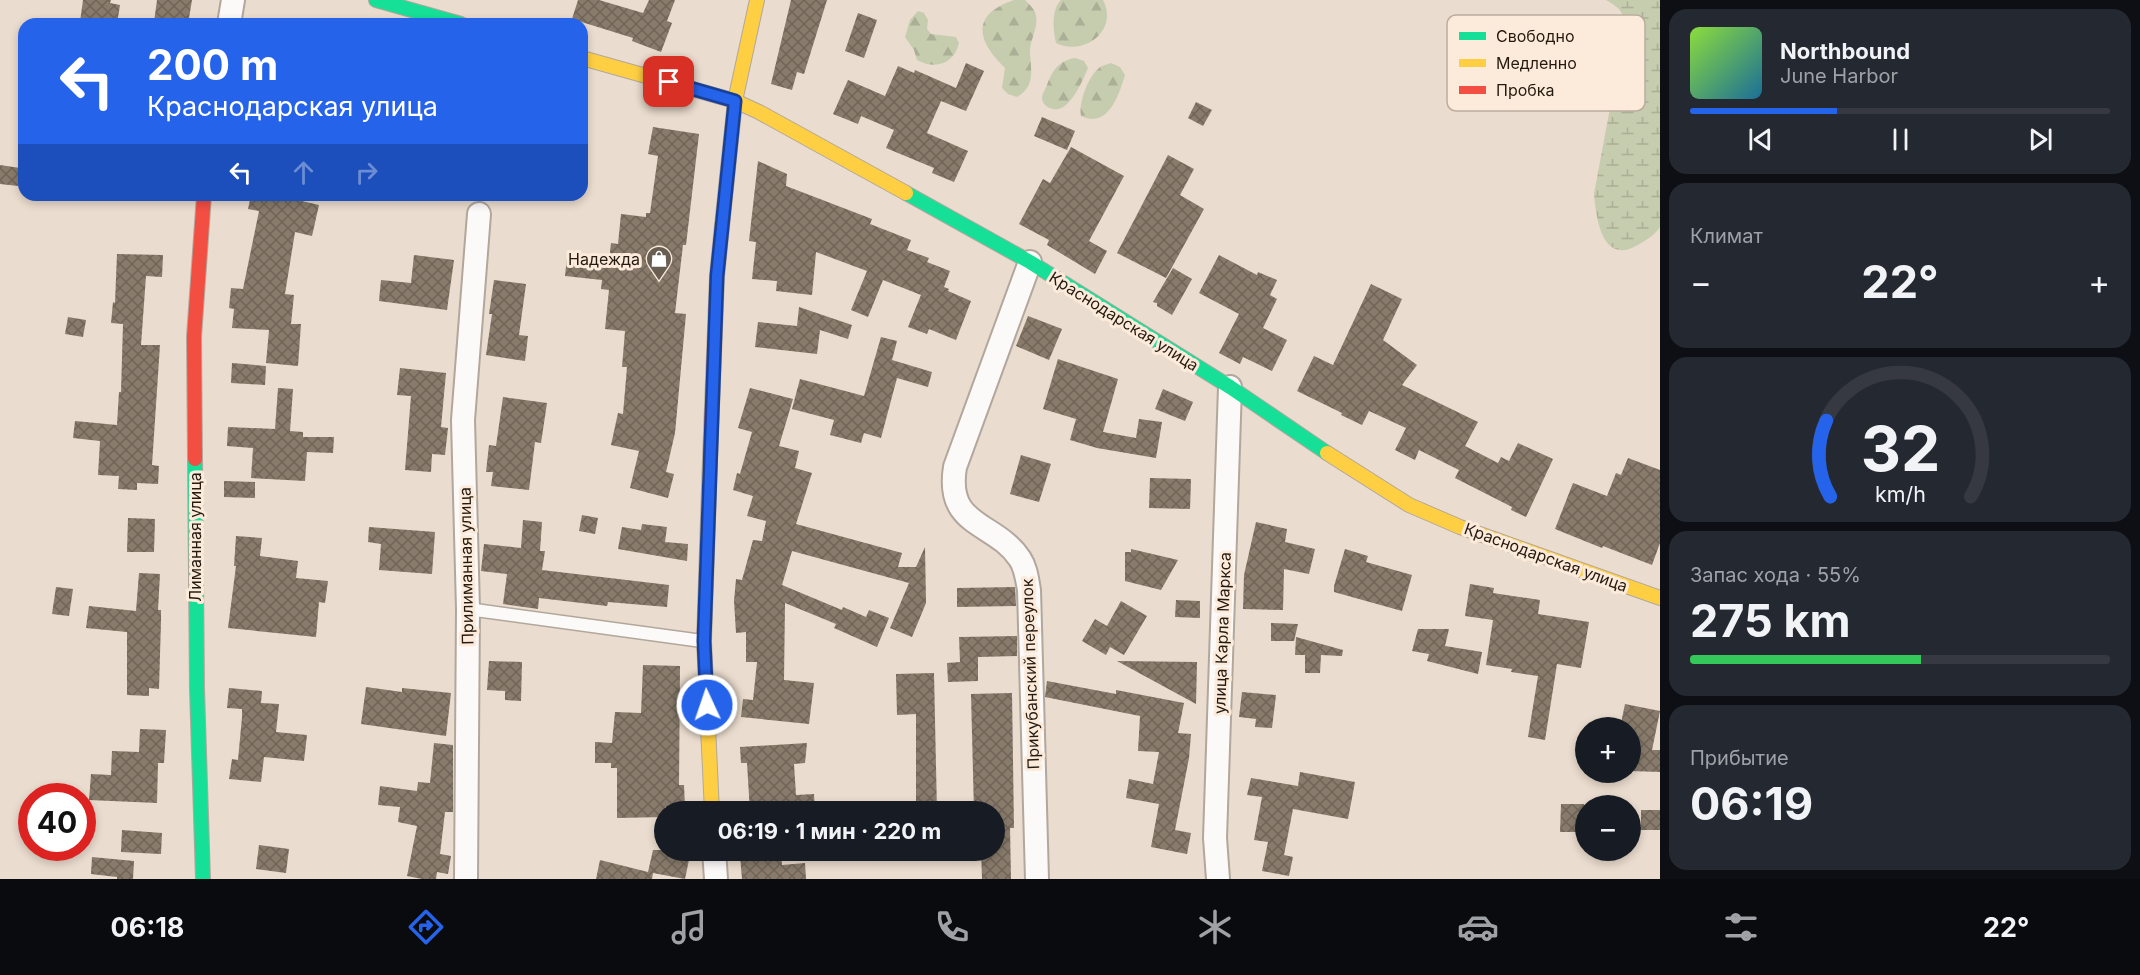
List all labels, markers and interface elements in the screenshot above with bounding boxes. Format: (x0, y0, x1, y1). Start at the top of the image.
legend (1447, 15, 1645, 111)
text: Свободно (1496, 26, 1575, 46)
text: Northbound (1780, 38, 1910, 64)
text: 200 m (147, 39, 278, 90)
icon: left (48, 42, 126, 120)
text: Медленно (1496, 53, 1577, 73)
pin (643, 56, 694, 107)
text: June Harbor (1780, 64, 1898, 88)
icon: arrive (652, 65, 685, 98)
text: Пробка (1496, 80, 1554, 100)
text: Краснодарская улица (147, 90, 438, 123)
icon: previous (1744, 123, 1777, 156)
icon: pause (1884, 123, 1917, 156)
icon: next (2024, 123, 2057, 156)
icon: left (224, 156, 257, 189)
icon: ahead (287, 156, 320, 189)
icon: right (350, 156, 383, 189)
text: Климат (1690, 224, 1763, 248)
shop icon: Надежда (644, 244, 674, 282)
place label: Надежда (568, 249, 640, 269)
text: 22° (1861, 254, 1939, 309)
text: − (1690, 262, 1712, 302)
text: + (2088, 262, 2110, 302)
street label: Краснодарская улица (1046, 267, 1202, 375)
text: 32 (1860, 411, 1940, 486)
street label: Лиманная улица (185, 472, 205, 602)
text: km/h (1875, 481, 1925, 507)
street label: Прилиманная улица (455, 487, 477, 645)
street label: Краснодарская улица (1462, 518, 1630, 596)
street label: улица Карла Маркса (1209, 552, 1235, 714)
text: Запас хода · 55% (1690, 563, 1861, 587)
street label: Прикубанский переулок (1017, 578, 1043, 770)
text: 275 km (1690, 593, 1851, 648)
position arrow (675, 673, 739, 737)
map controls (1575, 717, 1641, 861)
button: + (1575, 717, 1641, 783)
text: Прибытие (1690, 746, 1789, 770)
text: 06:19 (1690, 776, 1813, 831)
speed limit sign: 40 (18, 783, 96, 861)
button: − (1575, 795, 1641, 861)
text: 06:19 · 1 мин · 220 m (718, 818, 941, 844)
icon: directions (405, 906, 447, 948)
icon: music (668, 906, 710, 948)
icon: phone (931, 906, 973, 948)
icon: climate (1194, 906, 1236, 948)
icon: car (1457, 906, 1499, 948)
icon: filters (1720, 906, 1762, 948)
text: 06:18 (110, 911, 184, 944)
text: 22° (1983, 911, 2029, 944)

